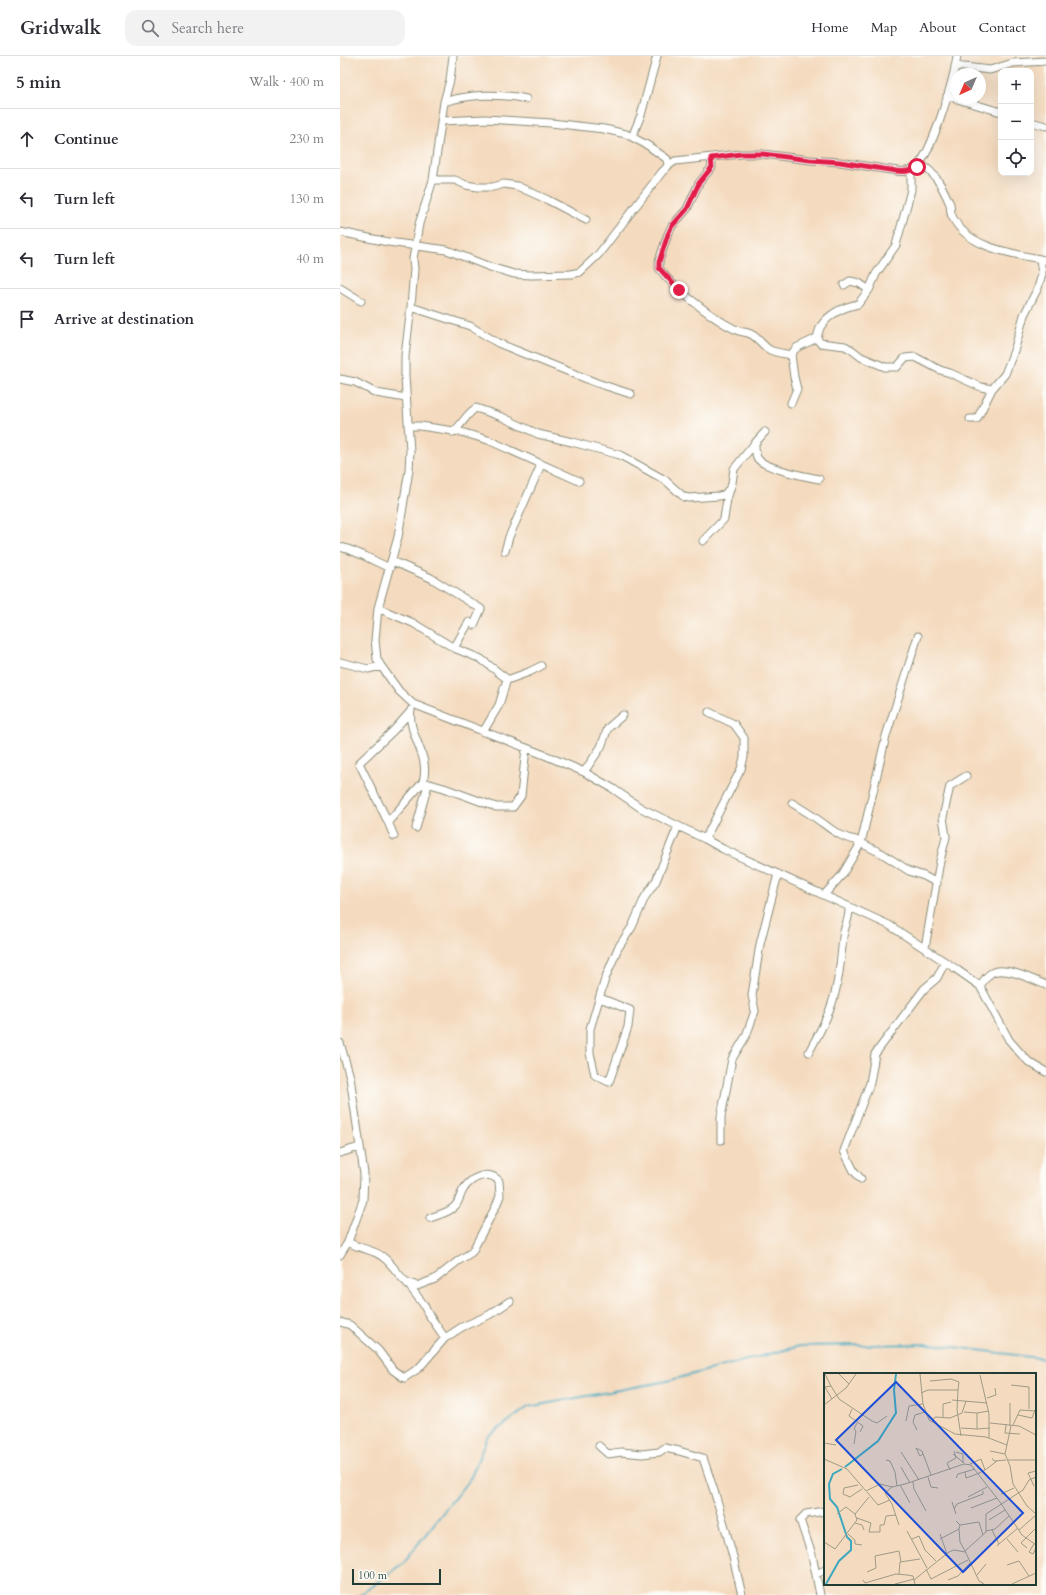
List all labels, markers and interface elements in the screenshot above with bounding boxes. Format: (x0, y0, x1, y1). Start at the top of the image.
search box (125, 10, 405, 46)
text: Gridwalk (20, 15, 101, 41)
icon: search (139, 17, 161, 39)
text: Search here (171, 18, 244, 38)
text: Home (811, 18, 849, 37)
text: Map (871, 18, 897, 37)
text: About (919, 18, 956, 37)
text: Contact (978, 18, 1026, 37)
north arrow (950, 68, 986, 104)
map controls (998, 68, 1034, 176)
button: + (998, 68, 1034, 104)
text: 5 min (16, 71, 61, 94)
text: Walk · 400 m (249, 73, 324, 91)
button: − (998, 104, 1034, 140)
icon: ahead (16, 128, 38, 150)
text: Continue (54, 129, 119, 149)
text: 230 m (290, 130, 324, 148)
button: locate (998, 140, 1034, 176)
route start (908, 158, 926, 176)
icon: left (16, 188, 38, 210)
text: Turn left (54, 189, 115, 209)
text: 130 m (290, 190, 324, 208)
icon: left (16, 248, 38, 270)
text: Turn left (54, 249, 115, 269)
text: 40 m (296, 250, 324, 268)
route end (670, 281, 688, 299)
icon: arrive (16, 308, 38, 330)
text: Arrive at destination (54, 309, 194, 329)
inset map (824, 1373, 1036, 1585)
scale bar (352, 1567, 441, 1586)
text: 100 m (358, 1568, 387, 1583)

